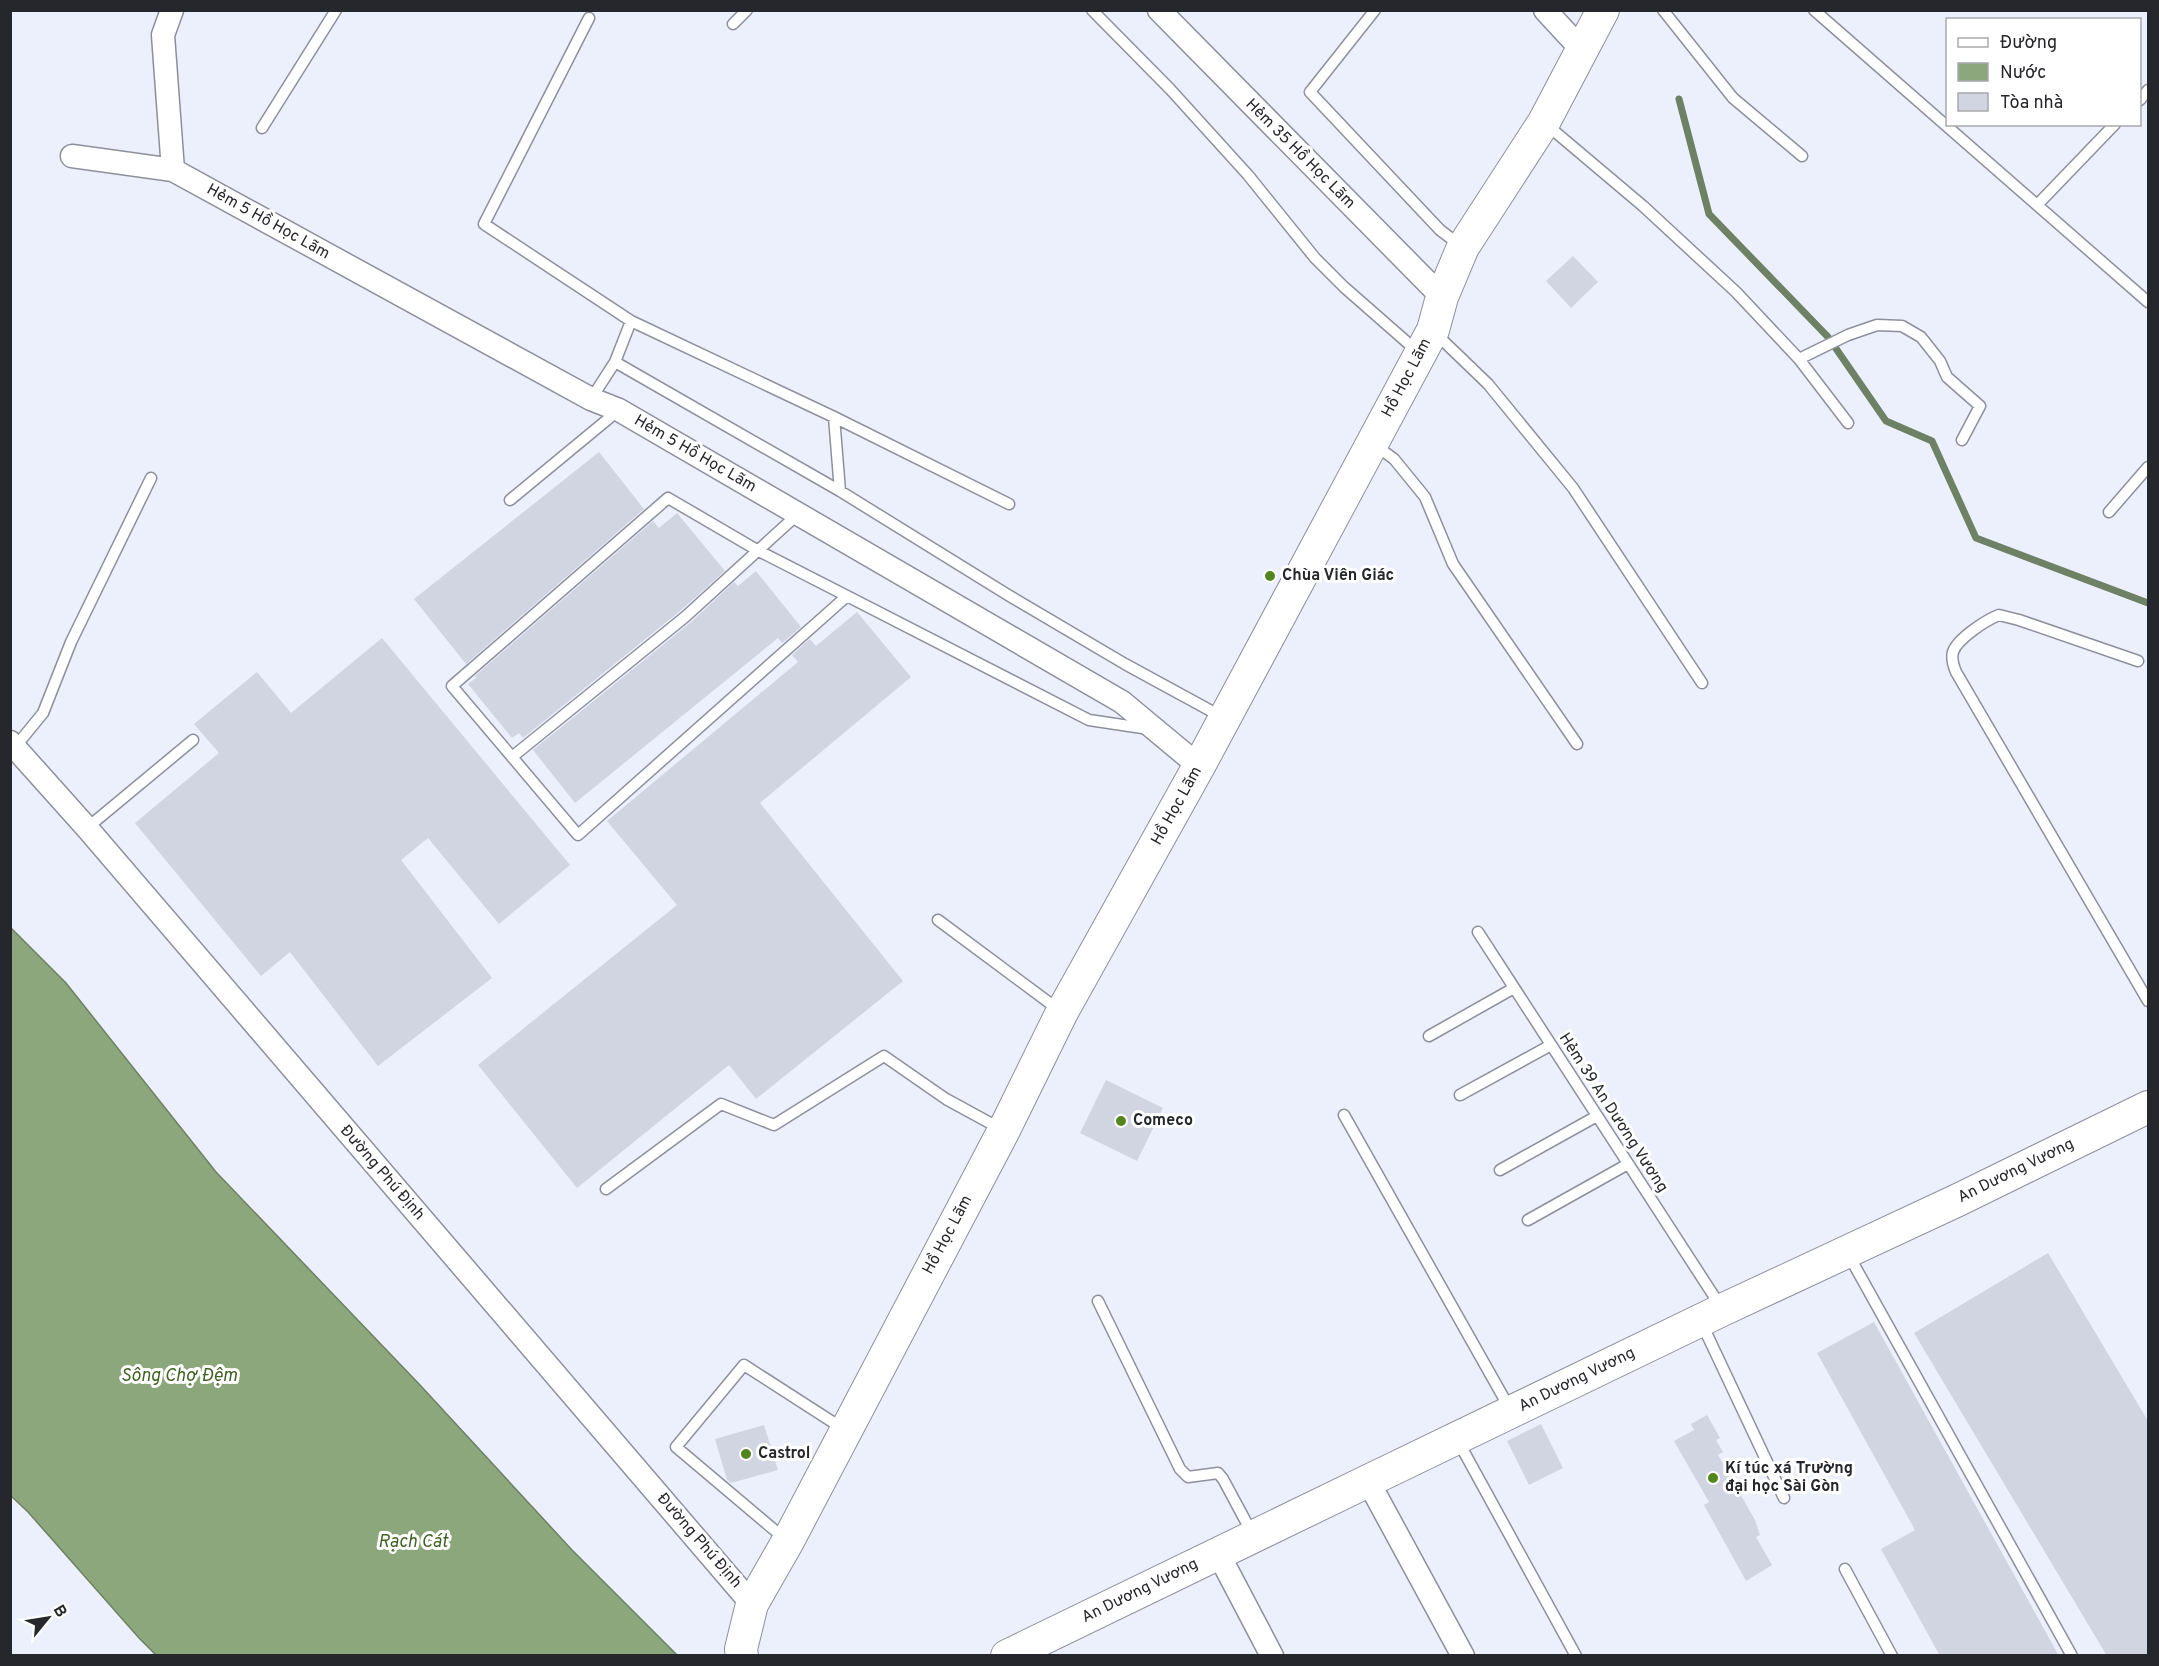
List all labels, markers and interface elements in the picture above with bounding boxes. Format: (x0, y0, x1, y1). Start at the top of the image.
legend (1946, 18, 2141, 126)
text: Đường (2000, 32, 2057, 55)
text: Nước (2000, 62, 2046, 85)
text: Tòa nhà (2000, 92, 2063, 115)
street label: Hẻm 35 Hồ Học Lãm (1241, 94, 1360, 213)
street label: Hẻm 5 Hồ Học Lãm (203, 179, 334, 264)
street label: Hồ Học Lãm (1377, 334, 1436, 421)
street label: Hẻm 5 Hồ Học Lãm (630, 410, 760, 497)
place label: Chùa Viên Giác (1282, 566, 1394, 586)
marker: Chùa Viên Giác (1263, 569, 1277, 583)
street label: Hồ Học Lãm (1146, 763, 1207, 849)
street label: Hẻm 39 An Dương Vương (1554, 1029, 1672, 1197)
place label: Comeco (1133, 1111, 1193, 1131)
marker: Comeco (1114, 1114, 1128, 1128)
street label: Đường Phú Định (335, 1121, 429, 1225)
street label: An Dương Vương (1955, 1134, 2077, 1208)
street label: Hồ Học Lãm (918, 1191, 977, 1278)
street label: An Dương Vương (1516, 1343, 1638, 1417)
water label: Sông Chợ Đệm (121, 1365, 238, 1388)
place label: Castrol (758, 1444, 810, 1464)
marker: Castrol (739, 1447, 753, 1461)
place label: Kí túc xá Trường đại học Sài Gòn (1725, 1459, 1853, 1497)
marker: Kí túc xá Trường đại học Sài Gòn (1706, 1471, 1720, 1485)
street label: Đường Phú Định (652, 1489, 746, 1593)
water label: Rạch Cát (378, 1531, 450, 1554)
street label: An Dương Vương (1079, 1554, 1201, 1628)
north arrow (18, 1588, 78, 1648)
text: B (48, 1602, 71, 1621)

